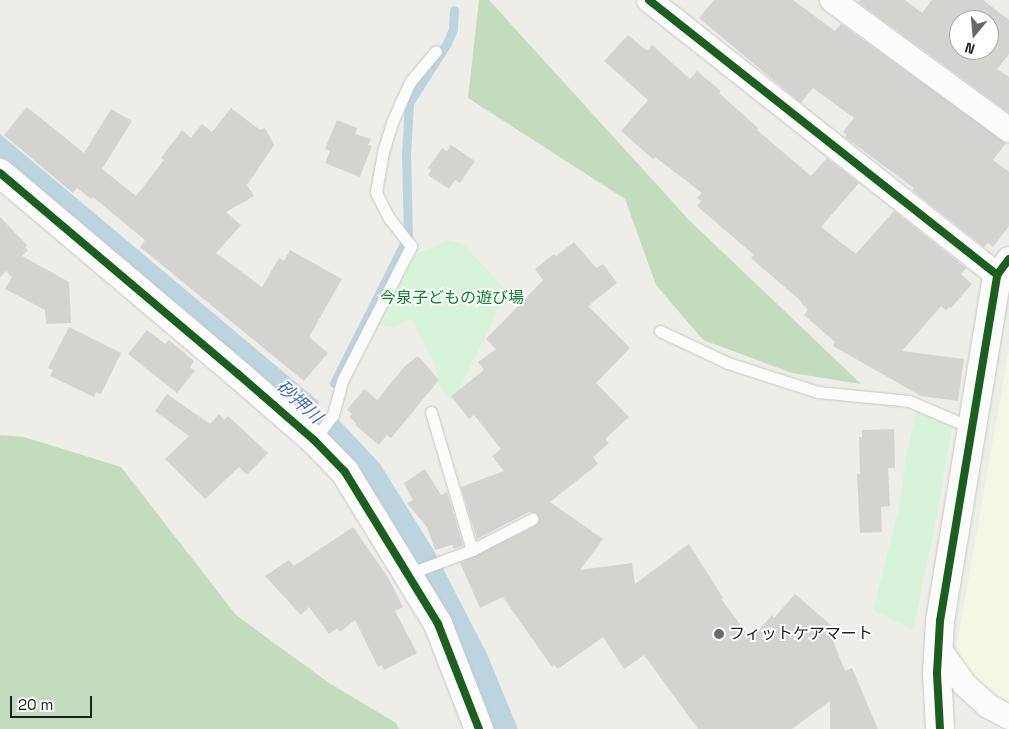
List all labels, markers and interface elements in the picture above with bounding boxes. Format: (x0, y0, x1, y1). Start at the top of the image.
north arrow (949, 10, 999, 60)
text: N (963, 38, 977, 58)
park label: 今泉子どもの遊び場 (380, 288, 524, 308)
water label: 砂押川 (272, 376, 326, 428)
place label: フィットケアマート (729, 624, 873, 644)
marker: フィットケアマート (713, 628, 725, 640)
scale bar (12, 686, 95, 718)
text: 20 m (18, 695, 53, 714)

